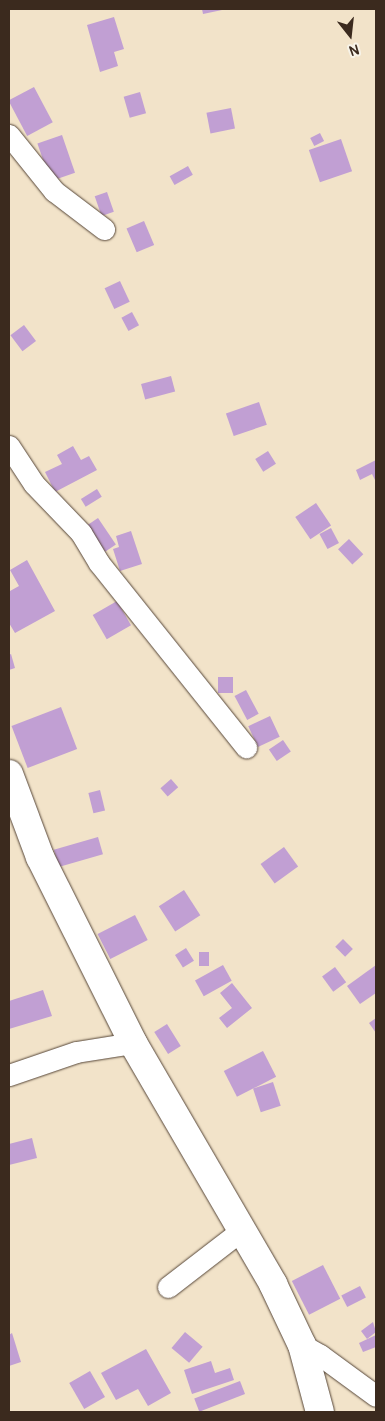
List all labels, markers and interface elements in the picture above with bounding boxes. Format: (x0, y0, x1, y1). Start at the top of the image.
north arrow (325, 10, 375, 60)
text: N (347, 40, 361, 59)

